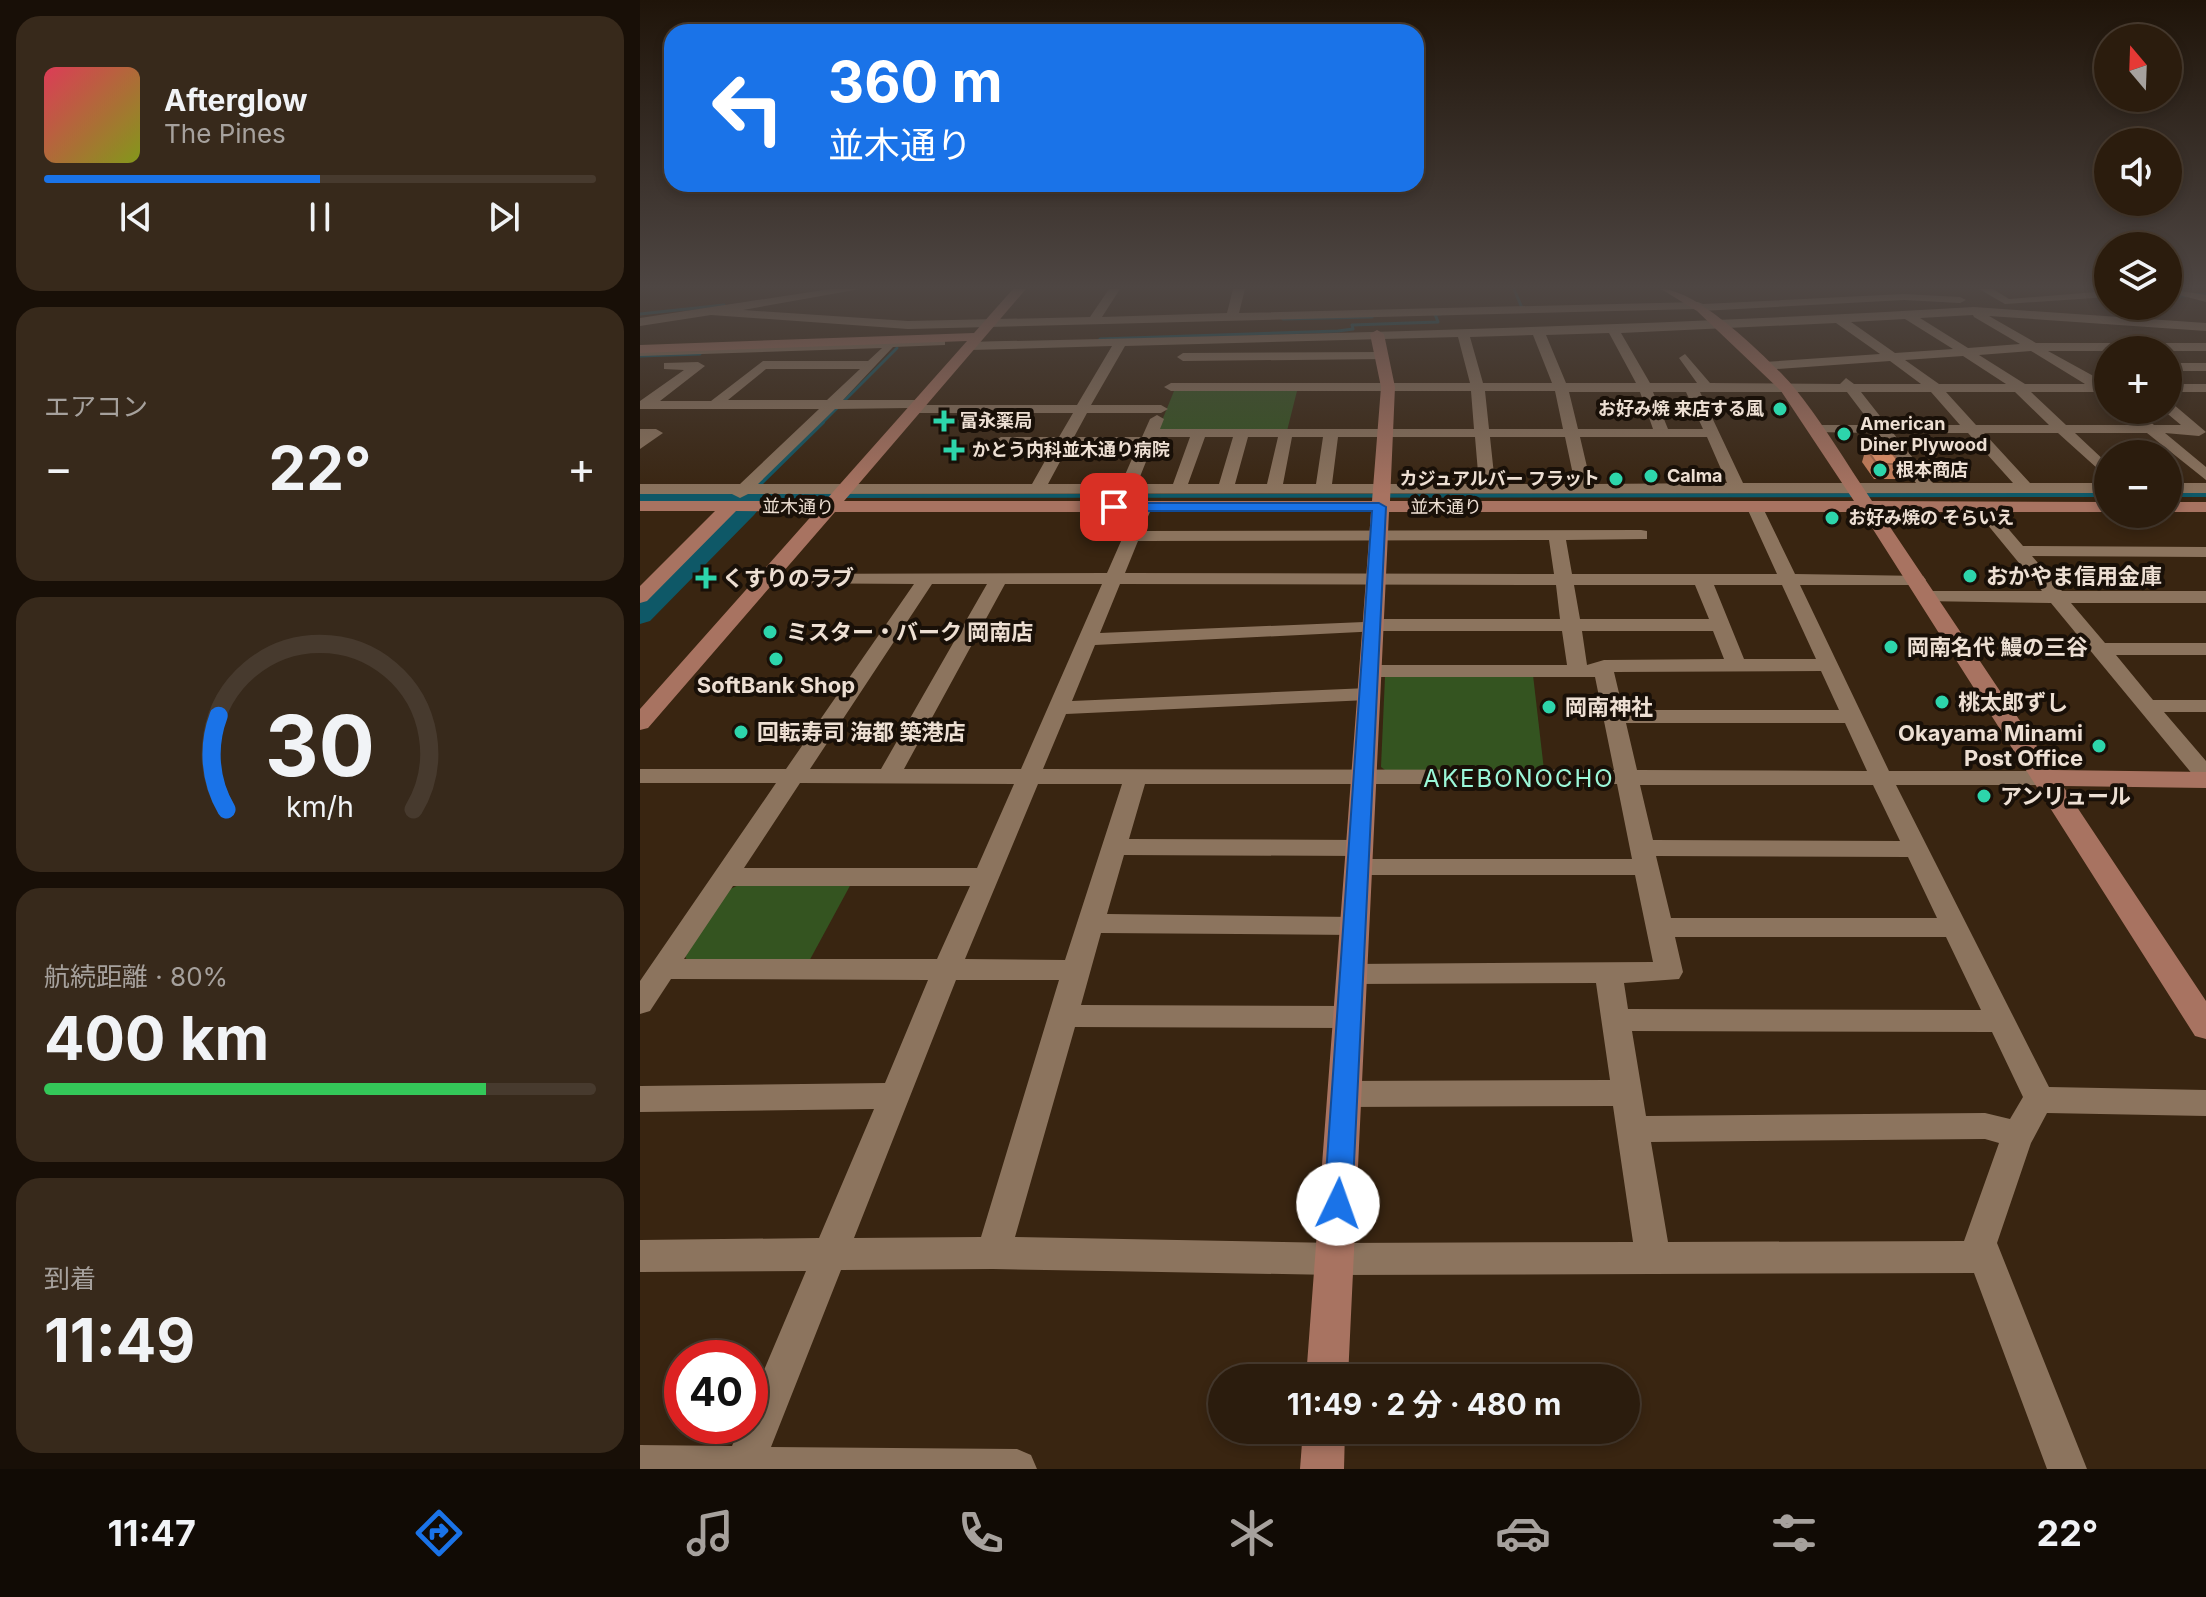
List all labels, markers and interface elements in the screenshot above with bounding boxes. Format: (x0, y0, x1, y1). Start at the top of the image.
north arrow (2094, 24, 2182, 112)
map controls (2094, 24, 2182, 528)
text: 360 m (828, 48, 1003, 116)
icon: left (696, 56, 800, 160)
text: Afterglow (164, 82, 308, 118)
text: The Pines (164, 118, 286, 149)
text: 並木通り (828, 123, 972, 167)
button: sound (2094, 128, 2182, 216)
icon: previous (114, 195, 158, 239)
icon: pause (298, 195, 342, 239)
icon: next (482, 195, 526, 239)
button: layers (2094, 232, 2182, 320)
button: + (2094, 336, 2182, 424)
text: エアコン (44, 391, 148, 422)
place label: お好み焼 来店する風 (1598, 398, 1764, 419)
marker: お好み焼 来店する風 (1771, 400, 1789, 418)
place label: 富永薬局 (960, 410, 1032, 431)
marker: 富永薬局 (935, 412, 953, 430)
place label: American Diner Plywood (1860, 413, 1987, 455)
marker: American Diner Plywood (1835, 425, 1853, 443)
text: 22° (268, 432, 372, 504)
marker: かとう内科並木通り病院 (943, 439, 965, 461)
place label: かとう内科並木通り病院 (972, 439, 1170, 460)
button: − (2094, 440, 2182, 528)
text: − (44, 441, 73, 495)
text: + (567, 441, 596, 495)
place label: 根本商店 (1896, 459, 1968, 480)
marker: 根本商店 (1871, 461, 1889, 479)
place label: Calma (1667, 465, 1723, 486)
marker: Calma (1642, 467, 1660, 485)
place label: カジュアルバー フラット (1400, 468, 1600, 489)
marker: カジュアルバー フラット (1607, 470, 1625, 488)
pin (1080, 473, 1148, 541)
icon: arrive (1092, 485, 1136, 529)
street label: 並木通り (762, 495, 834, 518)
street label: 並木通り (1410, 496, 1482, 517)
place label: お好み焼の そらいえ (1848, 507, 2014, 528)
marker: お好み焼の そらいえ (1823, 509, 1841, 527)
place label: おかやま信用金庫 (1986, 563, 2162, 589)
place label: くすりのラブ (722, 565, 854, 591)
marker: おかやま信用金庫 (1961, 567, 1979, 585)
marker: くすりのラブ (697, 569, 715, 587)
place label: ミスター・バーク 岡南店 (786, 619, 1033, 645)
marker: ミスター・バーク 岡南店 (761, 623, 779, 641)
place label: 岡南名代 鰻の三谷 (1907, 634, 2088, 660)
marker: 岡南名代 鰻の三谷 (1882, 638, 1900, 656)
marker: SoftBank Shop (767, 650, 785, 668)
place label: SoftBank Shop (697, 672, 855, 698)
place label: 桃太郎ずし (1958, 689, 2068, 715)
marker: 桃太郎ずし (1933, 693, 1951, 711)
place label: 岡南神社 (1565, 694, 1653, 720)
text: 30 (265, 695, 375, 796)
marker: 岡南神社 (1540, 698, 1558, 716)
place label: 回転寿司 海都 築港店 (757, 719, 965, 745)
place label: Okayama Minami Post Office (1898, 720, 2083, 771)
marker: 回転寿司 海都 築港店 (732, 723, 750, 741)
marker: Okayama Minami Post Office (2090, 737, 2108, 755)
district label: AKEBONOCHO (1423, 764, 1615, 793)
place label: アンリュール (2000, 783, 2131, 809)
marker: アンリュール (1975, 787, 1993, 805)
text: km/h (286, 790, 354, 825)
text: 航続距離 · 80% (44, 961, 228, 992)
text: 400 km (44, 1002, 269, 1074)
position arrow (1296, 1162, 1380, 1246)
text: 到着 (44, 1263, 96, 1294)
text: 11:49 (44, 1304, 195, 1376)
speed limit sign: 40 (664, 1340, 768, 1444)
text: 11:49 · 2 分 · 480 m (1287, 1386, 1561, 1422)
icon: directions (411, 1505, 467, 1561)
icon: music (682, 1505, 738, 1561)
icon: phone (953, 1505, 1009, 1561)
icon: climate (1224, 1505, 1280, 1561)
icon: car (1495, 1505, 1551, 1561)
icon: filters (1766, 1505, 1822, 1561)
text: 11:47 (107, 1511, 196, 1555)
text: 22° (2037, 1511, 2098, 1555)

